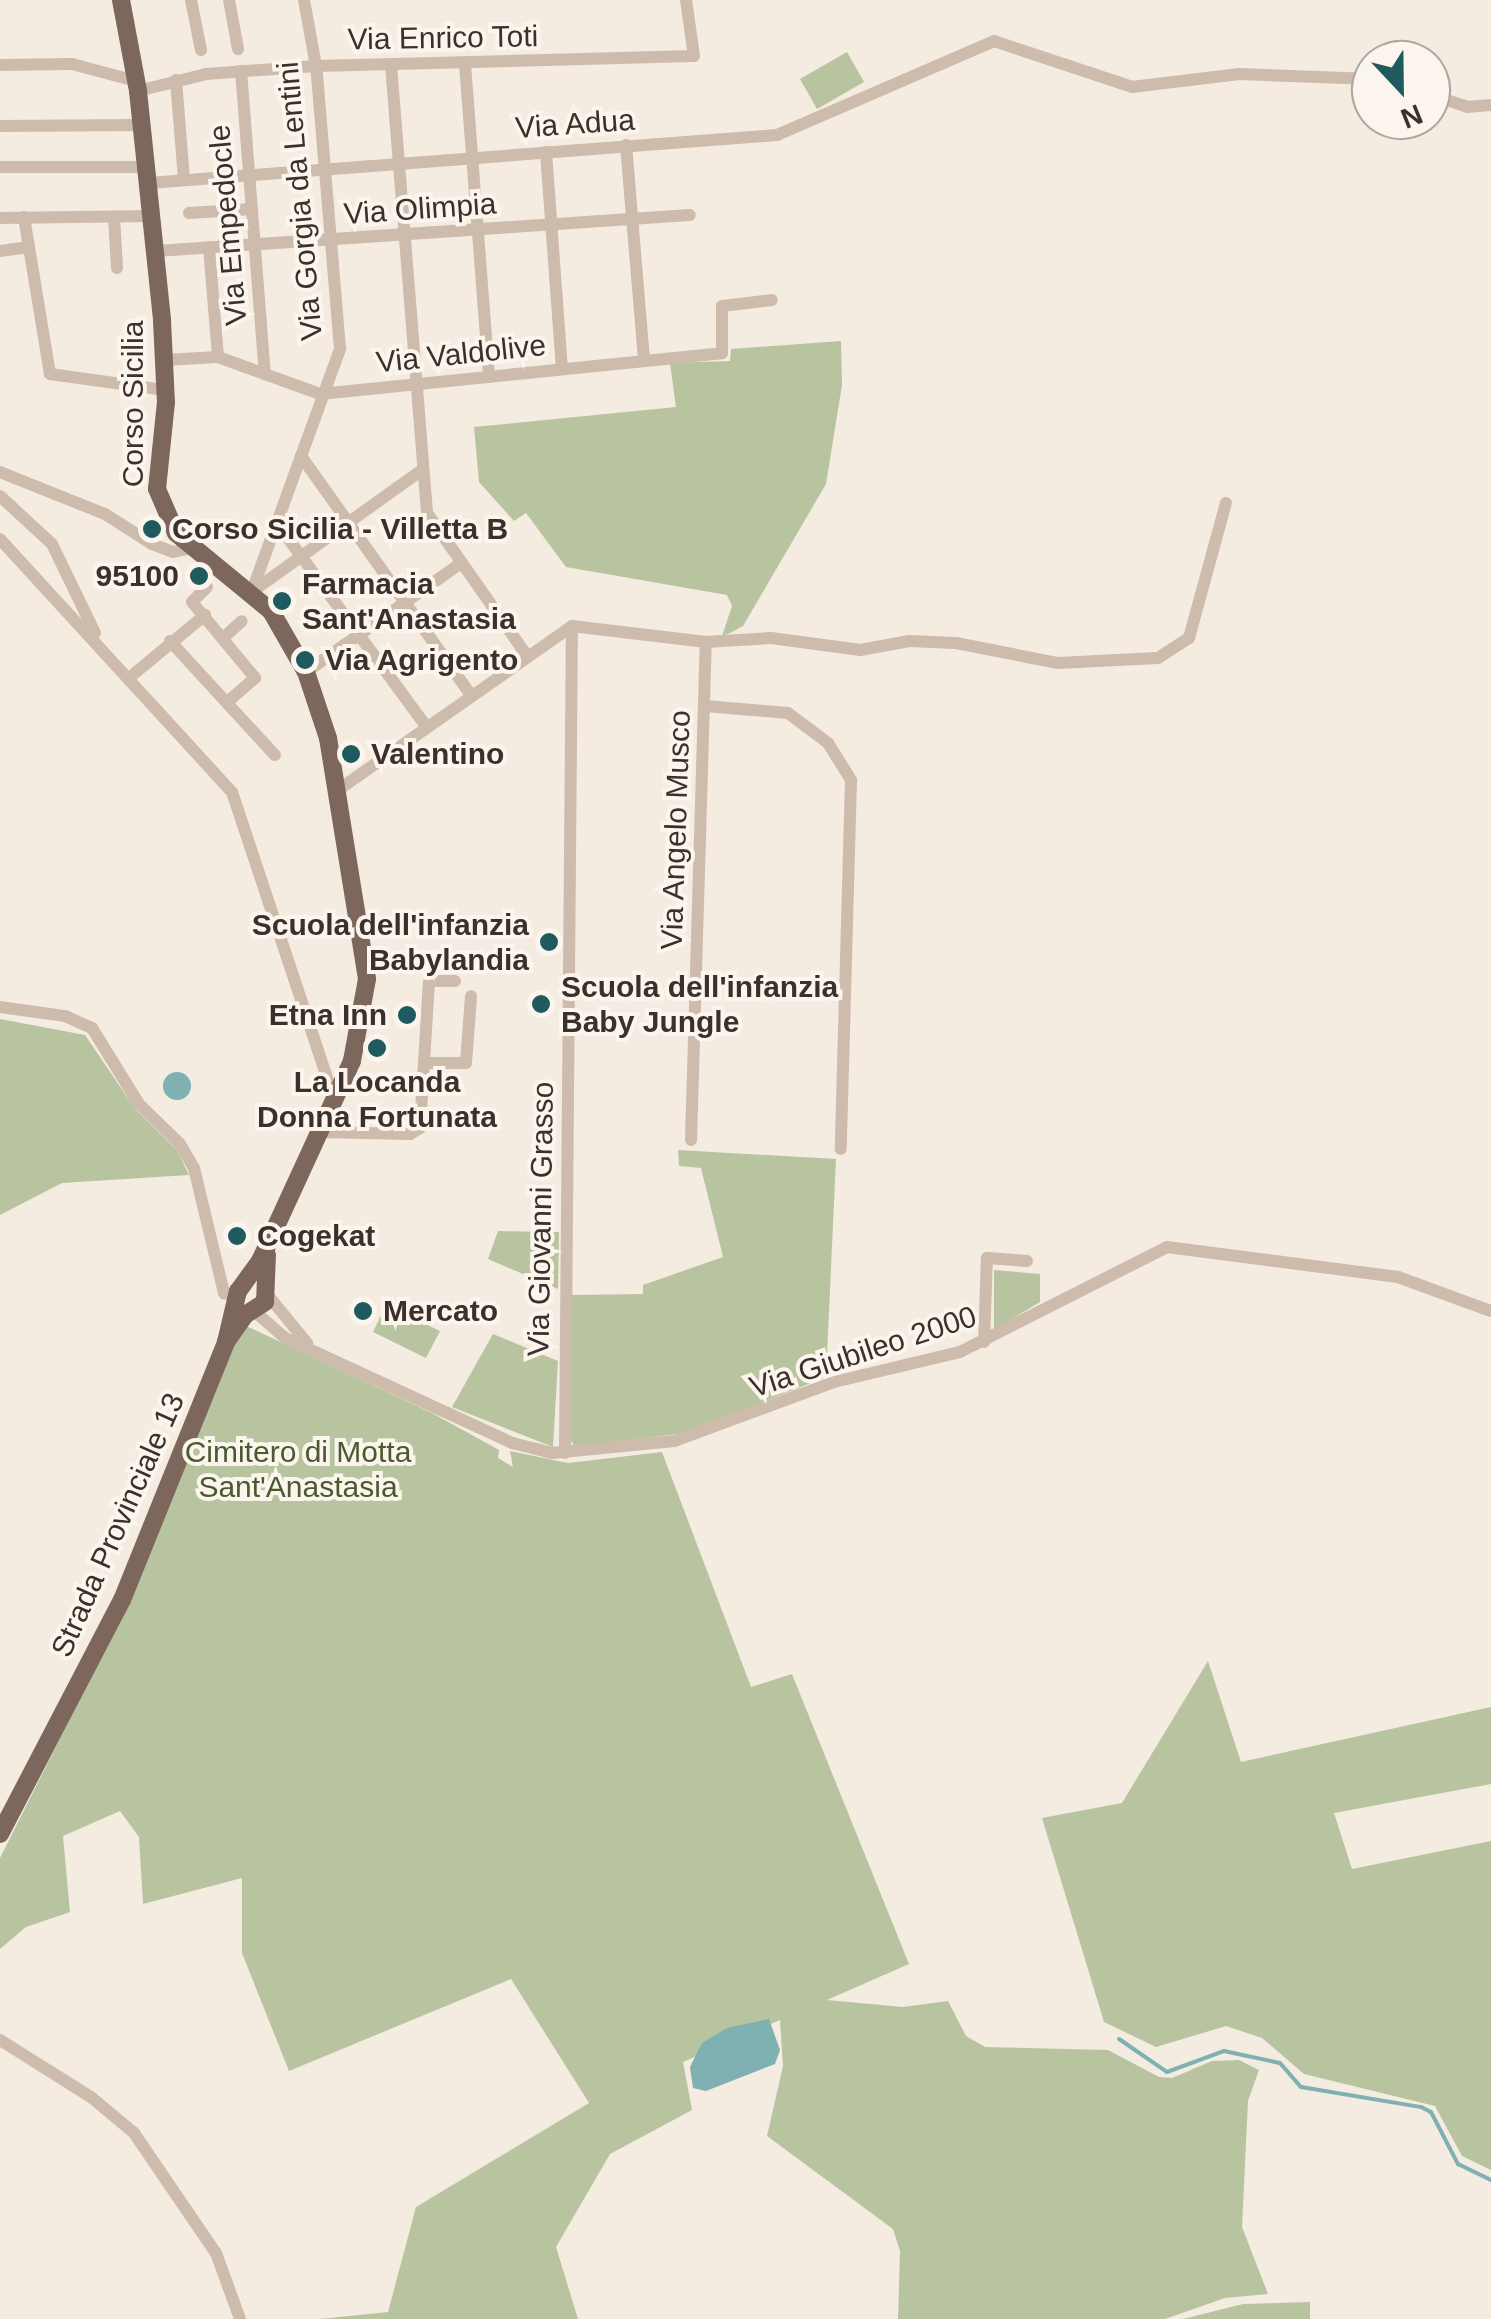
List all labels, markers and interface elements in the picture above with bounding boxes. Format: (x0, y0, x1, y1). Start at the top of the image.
street label: Via Enrico Toti (347, 18, 539, 58)
north arrow (1351, 40, 1451, 140)
street label: Via Gorgia da Lentini (270, 60, 330, 342)
text: N (1396, 98, 1427, 135)
street label: Via Adua (513, 102, 637, 146)
street label: Via Empedocle (201, 123, 255, 327)
street label: Via Olimpia (343, 186, 497, 232)
street label: Corso Sicilia (115, 321, 151, 487)
street label: Via Valdolive (374, 327, 548, 381)
place label: Corso Sicilia - Villetta B (172, 511, 508, 547)
marker: Corso Sicilia - Villetta B (141, 518, 163, 540)
place label: 95100 (96, 558, 179, 594)
marker: 95100 (188, 565, 210, 587)
place label: Farmacia Sant'Anastasia (302, 566, 516, 636)
marker: Farmacia Sant'Anastasia (271, 590, 293, 612)
place label: Via Agrigento (325, 642, 519, 678)
marker: Via Agrigento (294, 649, 316, 671)
street label: Via Angelo Musco (654, 709, 698, 951)
place label: Valentino (371, 736, 504, 772)
marker: Valentino (340, 743, 362, 765)
place label: Scuola dell'infanzia Babylandia (252, 907, 529, 978)
marker: Scuola dell'infanzia Babylandia (538, 931, 560, 953)
place label: Scuola dell'infanzia Baby Jungle (561, 969, 838, 1040)
marker: Scuola dell'infanzia Baby Jungle (530, 993, 552, 1015)
place label: Etna Inn (269, 997, 387, 1033)
marker: Etna Inn (396, 1004, 418, 1026)
marker: La Locanda Donna Fortunata (366, 1037, 388, 1059)
place label: La Locanda Donna Fortunata (257, 1064, 497, 1134)
street label: Via Giovanni Grasso (521, 1081, 561, 1357)
place label: Cogekat (257, 1218, 375, 1254)
marker: Cogekat (226, 1225, 248, 1247)
place label: Mercato (383, 1293, 498, 1329)
street label: Via Giubileo 2000 (745, 1298, 981, 1406)
marker: Mercato (352, 1300, 374, 1322)
street label: Strada Provinciale 13 (44, 1387, 192, 1663)
park label: Cimitero di Motta Sant'Anastasia (185, 1434, 411, 1504)

